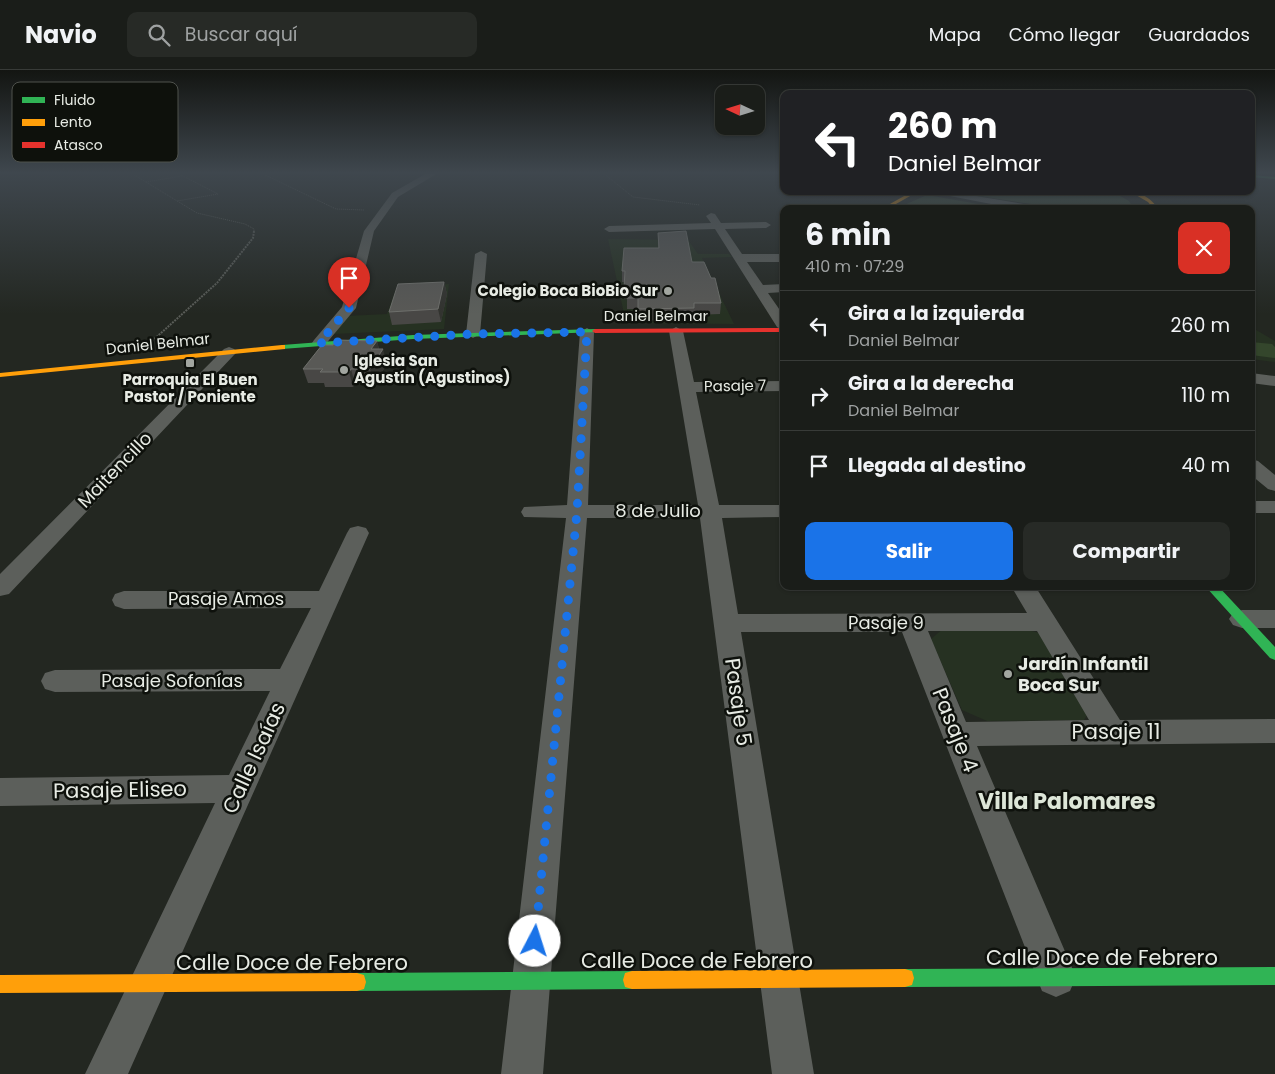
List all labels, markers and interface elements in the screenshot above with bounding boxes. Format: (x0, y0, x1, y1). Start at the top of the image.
search box (127, 12, 477, 57)
text: Navio (25, 18, 97, 51)
icon: search (145, 21, 173, 49)
text: Buscar aquí (185, 21, 298, 48)
text: Mapa (929, 22, 981, 47)
text: Cómo llegar (1009, 22, 1120, 47)
text: Guardados (1148, 22, 1250, 47)
legend (12, 82, 178, 162)
north arrow (715, 85, 765, 135)
map controls (715, 85, 765, 135)
text: Fluido (54, 90, 95, 110)
text: 260 m (888, 101, 998, 150)
icon: left (805, 110, 870, 175)
text: Lento (54, 112, 92, 132)
text: Atasco (54, 135, 103, 155)
text: Daniel Belmar (888, 148, 1041, 179)
text: 6 min (805, 213, 891, 256)
button: close (1178, 222, 1230, 274)
text: 410 m · 07:29 (805, 255, 904, 278)
pin (328, 257, 370, 308)
icon: arrive (335, 264, 363, 292)
place label: Colegio Boca BioBio Sur (477, 280, 659, 301)
marker: Colegio Boca BioBio Sur (662, 285, 674, 297)
text: Gira a la izquierda (848, 300, 1025, 327)
street label: Daniel Belmar (604, 305, 709, 326)
icon: left (805, 312, 833, 340)
text: 260 m (1170, 312, 1230, 339)
street label: Daniel Belmar (105, 328, 211, 359)
text: Daniel Belmar (848, 329, 959, 352)
place label: Iglesia San Agustín (Agustinos) (354, 350, 511, 388)
marker: Parroquia El Buen Pastor / Poniente (184, 357, 196, 369)
marker: Iglesia San Agustín (Agustinos) (338, 364, 350, 376)
place label: Parroquia El Buen Pastor / Poniente (122, 369, 258, 407)
text: Gira a la derecha (848, 370, 1014, 397)
street label: Pasaje 7 (704, 374, 766, 397)
icon: right (805, 382, 833, 410)
text: 110 m (1181, 382, 1230, 409)
text: Daniel Belmar (848, 399, 959, 422)
street label: Maitencillo (72, 426, 157, 513)
icon: arrive (805, 452, 833, 480)
text: Llegada al destino (848, 452, 1026, 479)
text: 40 m (1181, 452, 1230, 479)
street label: 8 de Julio (615, 498, 701, 523)
button: Salir (805, 522, 1013, 580)
button: Compartir (1023, 522, 1230, 580)
street label: Pasaje Amos (168, 586, 284, 611)
street label: Pasaje 9 (848, 610, 924, 635)
place label: Jardín Infantil Boca Sur (1018, 651, 1148, 697)
street label: Pasaje 5 (718, 656, 759, 748)
street label: Pasaje Sofonías (101, 668, 243, 693)
marker: Jardín Infantil Boca Sur (1002, 668, 1014, 680)
street label: Pasaje 4 (925, 683, 985, 776)
street label: Calle Isaías (215, 697, 292, 818)
street label: Pasaje 11 (1072, 717, 1160, 746)
street label: Pasaje Eliseo (53, 774, 187, 805)
district label: Villa Palomares (978, 786, 1156, 817)
position arrow (508, 914, 560, 966)
street label: Calle Doce de Febrero (986, 943, 1218, 972)
street label: Calle Doce de Febrero (581, 946, 813, 975)
street label: Calle Doce de Febrero (176, 948, 408, 977)

